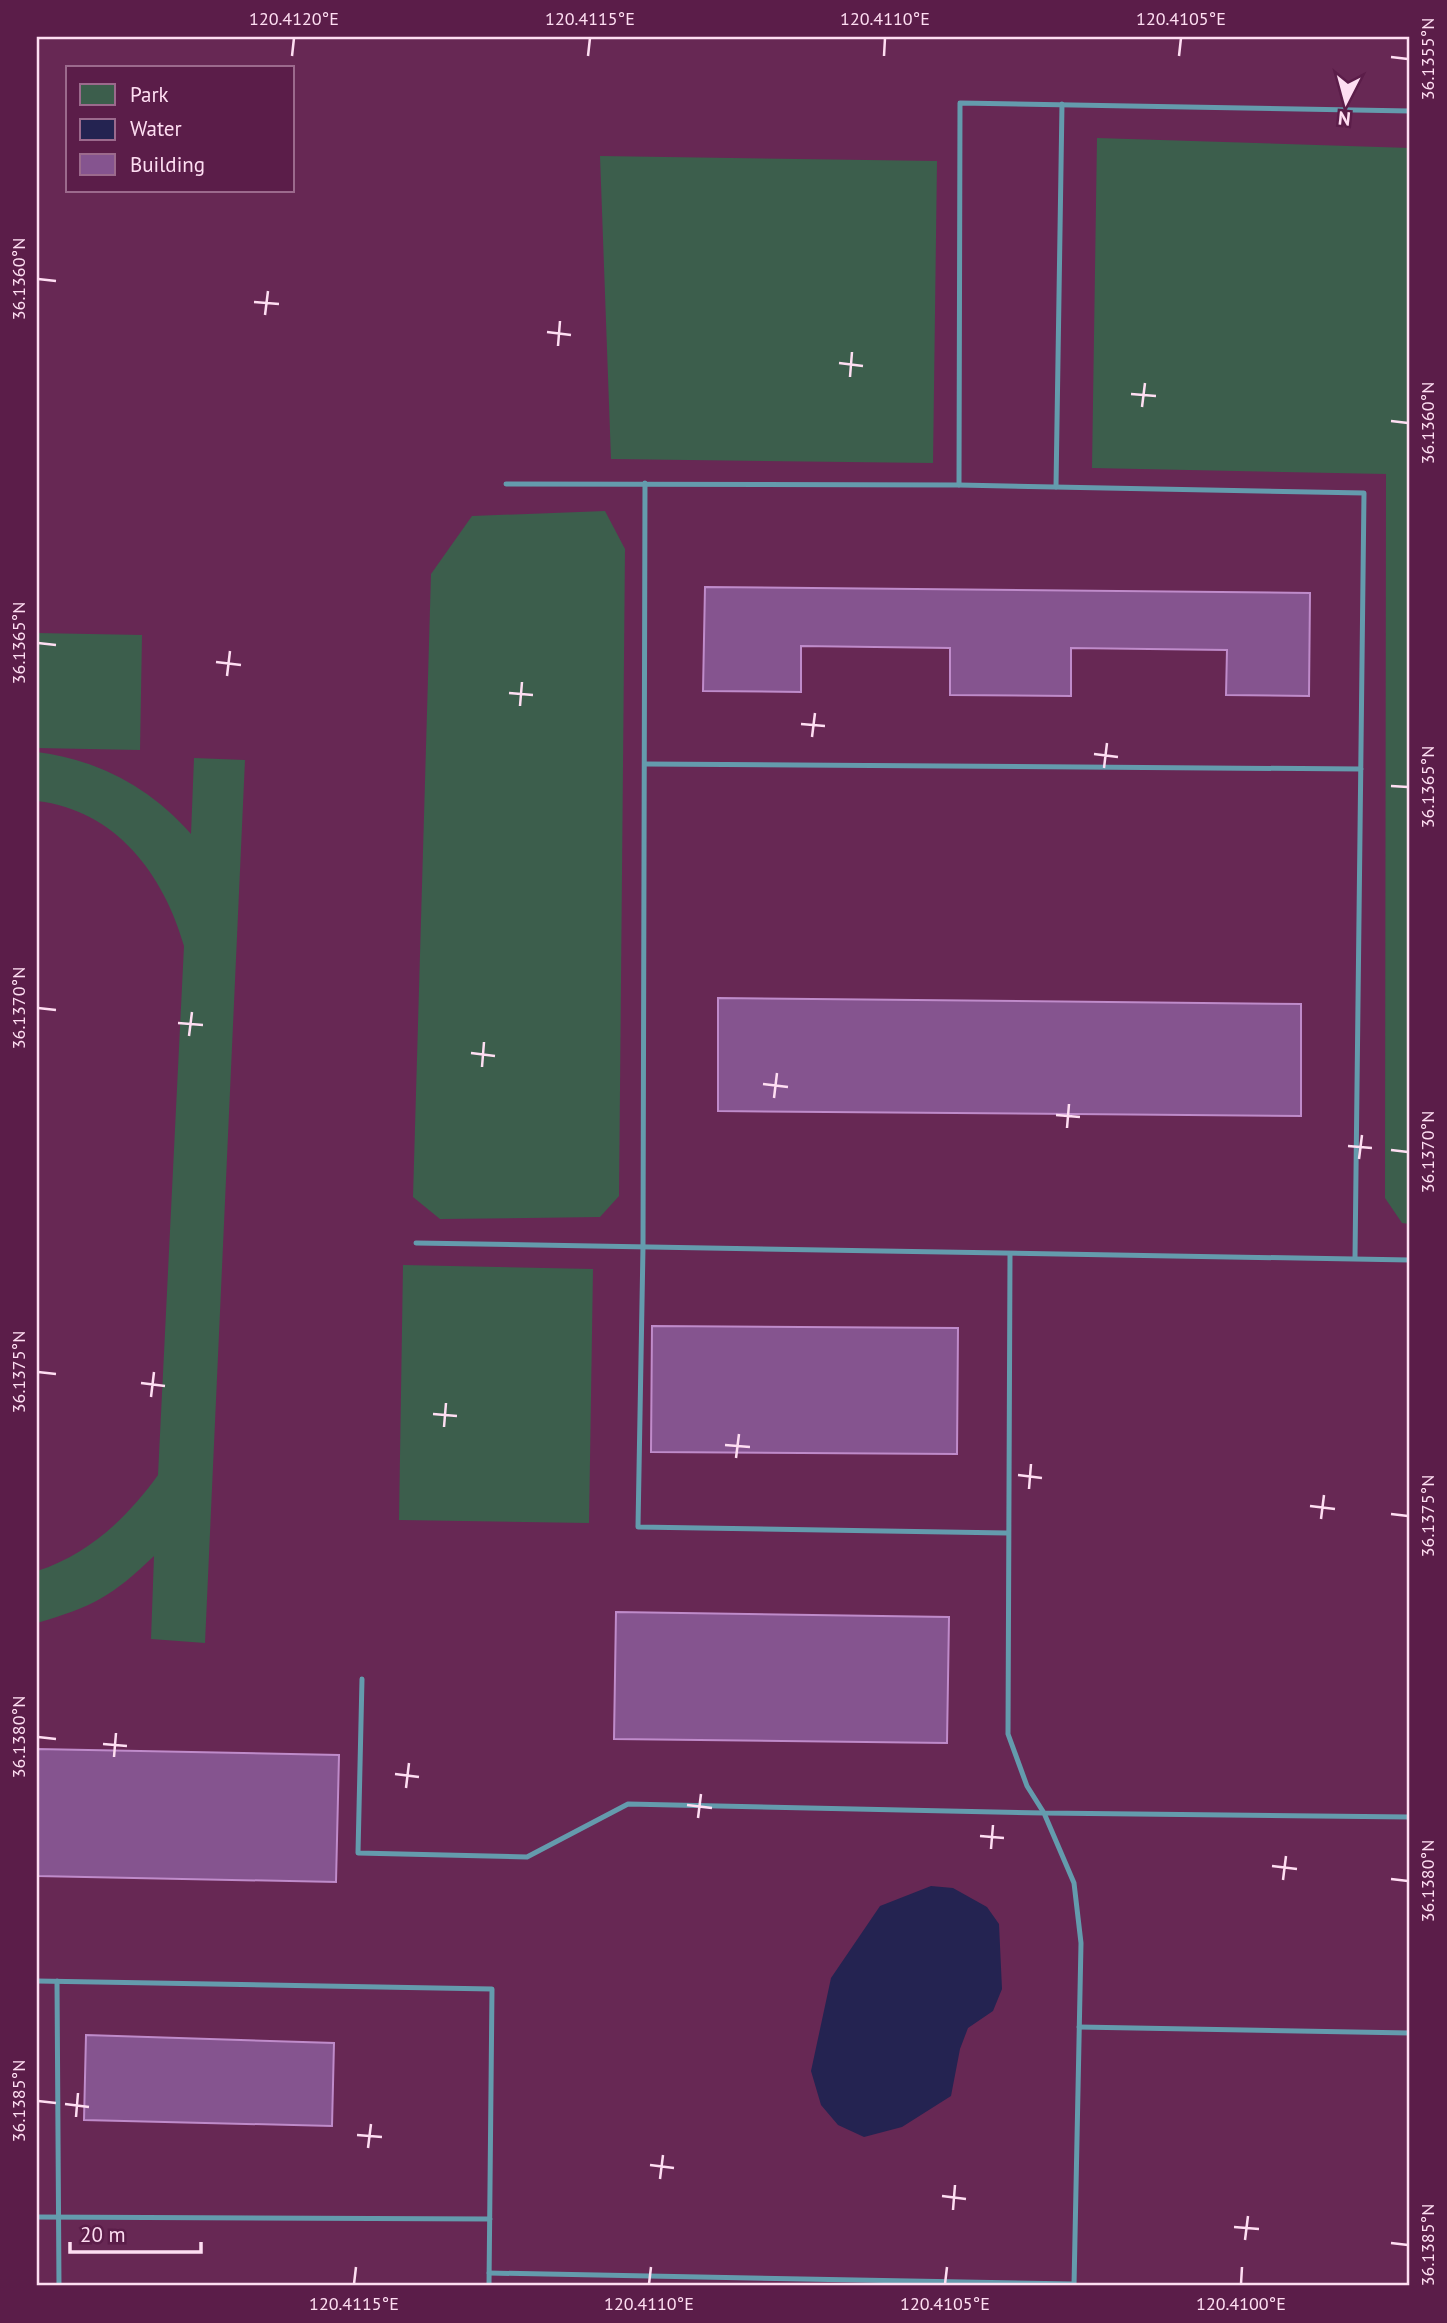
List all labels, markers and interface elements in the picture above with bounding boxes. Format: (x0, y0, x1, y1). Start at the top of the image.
text: 120.4120°E (249, 7, 339, 30)
text: 120.4115°E (545, 7, 635, 30)
text: 120.4110°E (840, 7, 930, 30)
text: 120.4105°E (1136, 7, 1226, 30)
text: 36.1355°N (1416, 18, 1439, 100)
legend (66, 66, 294, 192)
north arrow (1310, 66, 1380, 136)
text: Park (130, 81, 169, 108)
text: N (1337, 106, 1352, 131)
text: Water (130, 115, 182, 142)
text: Building (130, 151, 205, 178)
text: 36.1360°N (7, 238, 30, 320)
text: 36.1360°N (1416, 382, 1439, 464)
text: 36.1365°N (7, 602, 30, 684)
text: 36.1365°N (1416, 746, 1439, 828)
text: 36.1370°N (7, 967, 30, 1049)
text: 36.1370°N (1416, 1111, 1439, 1193)
text: 36.1375°N (7, 1331, 30, 1413)
text: 36.1375°N (1416, 1475, 1439, 1557)
text: 36.1380°N (7, 1696, 30, 1778)
text: 36.1380°N (1416, 1840, 1439, 1922)
text: 36.1385°N (7, 2060, 30, 2142)
text: 36.1385°N (1416, 2204, 1439, 2286)
scale bar (70, 2211, 201, 2255)
text: 20 m (80, 2221, 126, 2248)
text: 120.4115°E (309, 2292, 399, 2315)
text: 120.4110°E (604, 2292, 694, 2315)
text: 120.4105°E (900, 2292, 990, 2315)
text: 120.4100°E (1196, 2292, 1286, 2315)

